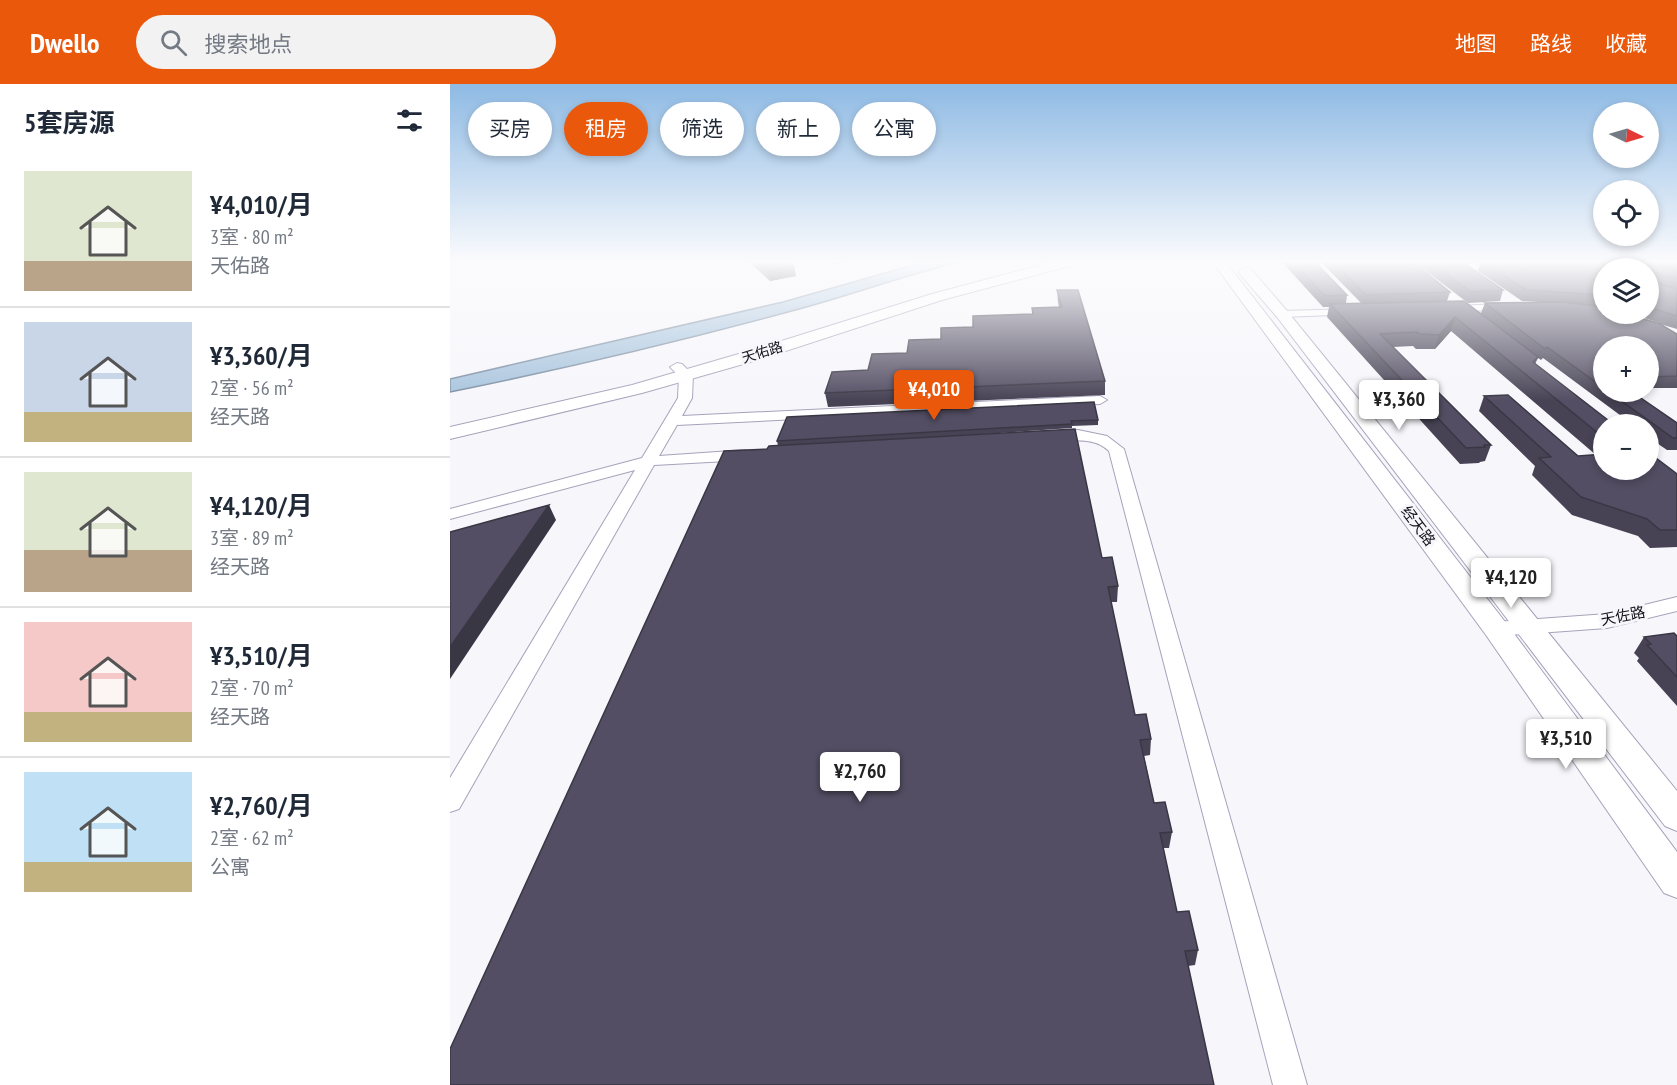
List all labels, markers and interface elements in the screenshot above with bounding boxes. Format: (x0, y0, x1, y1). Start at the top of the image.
search box (136, 15, 556, 69)
text: Dwello (30, 24, 100, 61)
icon: search (157, 26, 190, 59)
text: 搜索地点 (205, 30, 293, 58)
text: 地图 (1455, 30, 1497, 57)
text: 路线 (1530, 30, 1572, 57)
text: 收藏 (1605, 30, 1647, 57)
chip: 买房 (468, 102, 552, 156)
chip: 租房 (564, 102, 648, 156)
chip: 筛选 (660, 102, 744, 156)
chip: 新上 (756, 102, 840, 156)
chip: 公寓 (852, 102, 936, 156)
north arrow (1593, 102, 1659, 168)
map controls (1593, 102, 1659, 480)
icon: filters (393, 104, 426, 137)
text: 5套房源 (24, 106, 114, 139)
button: locate (1593, 180, 1659, 246)
text: ¥4,010/月 (210, 188, 313, 221)
icon: home (72, 195, 144, 267)
text: 3室 · 80 m² (210, 224, 294, 250)
text: 天佑路 (210, 253, 270, 279)
button: layers (1593, 258, 1659, 324)
button: + (1593, 336, 1659, 402)
street label: 天佑路 (739, 337, 785, 367)
text: ¥3,360/月 (210, 339, 313, 372)
icon: home (72, 346, 144, 418)
pin: ¥4,010 (885, 370, 983, 421)
text: 2室 · 56 m² (210, 375, 294, 401)
text: ¥4,010 (908, 376, 960, 402)
pin: ¥3,360 (1350, 380, 1448, 431)
text: ¥3,360 (1373, 386, 1425, 412)
text: 经天路 (210, 404, 270, 430)
button: − (1593, 414, 1659, 480)
text: ¥4,120/月 (210, 489, 313, 522)
icon: home (72, 496, 144, 568)
street label: 经天路 (1397, 502, 1440, 549)
text: 3室 · 89 m² (210, 525, 294, 551)
text: 经天路 (210, 554, 270, 580)
pin: ¥4,120 (1462, 558, 1560, 609)
text: ¥4,120 (1485, 564, 1537, 590)
street label: 天佐路 (1599, 602, 1647, 629)
text: ¥3,510/月 (210, 639, 313, 672)
icon: home (72, 646, 144, 718)
text: 2室 · 70 m² (210, 675, 294, 701)
text: 经天路 (210, 704, 270, 730)
pin: ¥3,510 (1517, 719, 1615, 770)
text: ¥3,510 (1540, 725, 1592, 751)
pin: ¥2,760 (811, 752, 909, 803)
text: ¥2,760 (834, 758, 886, 784)
text: ¥2,760/月 (210, 789, 313, 822)
icon: home (72, 796, 144, 868)
text: 2室 · 62 m² (210, 825, 294, 851)
text: 公寓 (210, 854, 250, 880)

